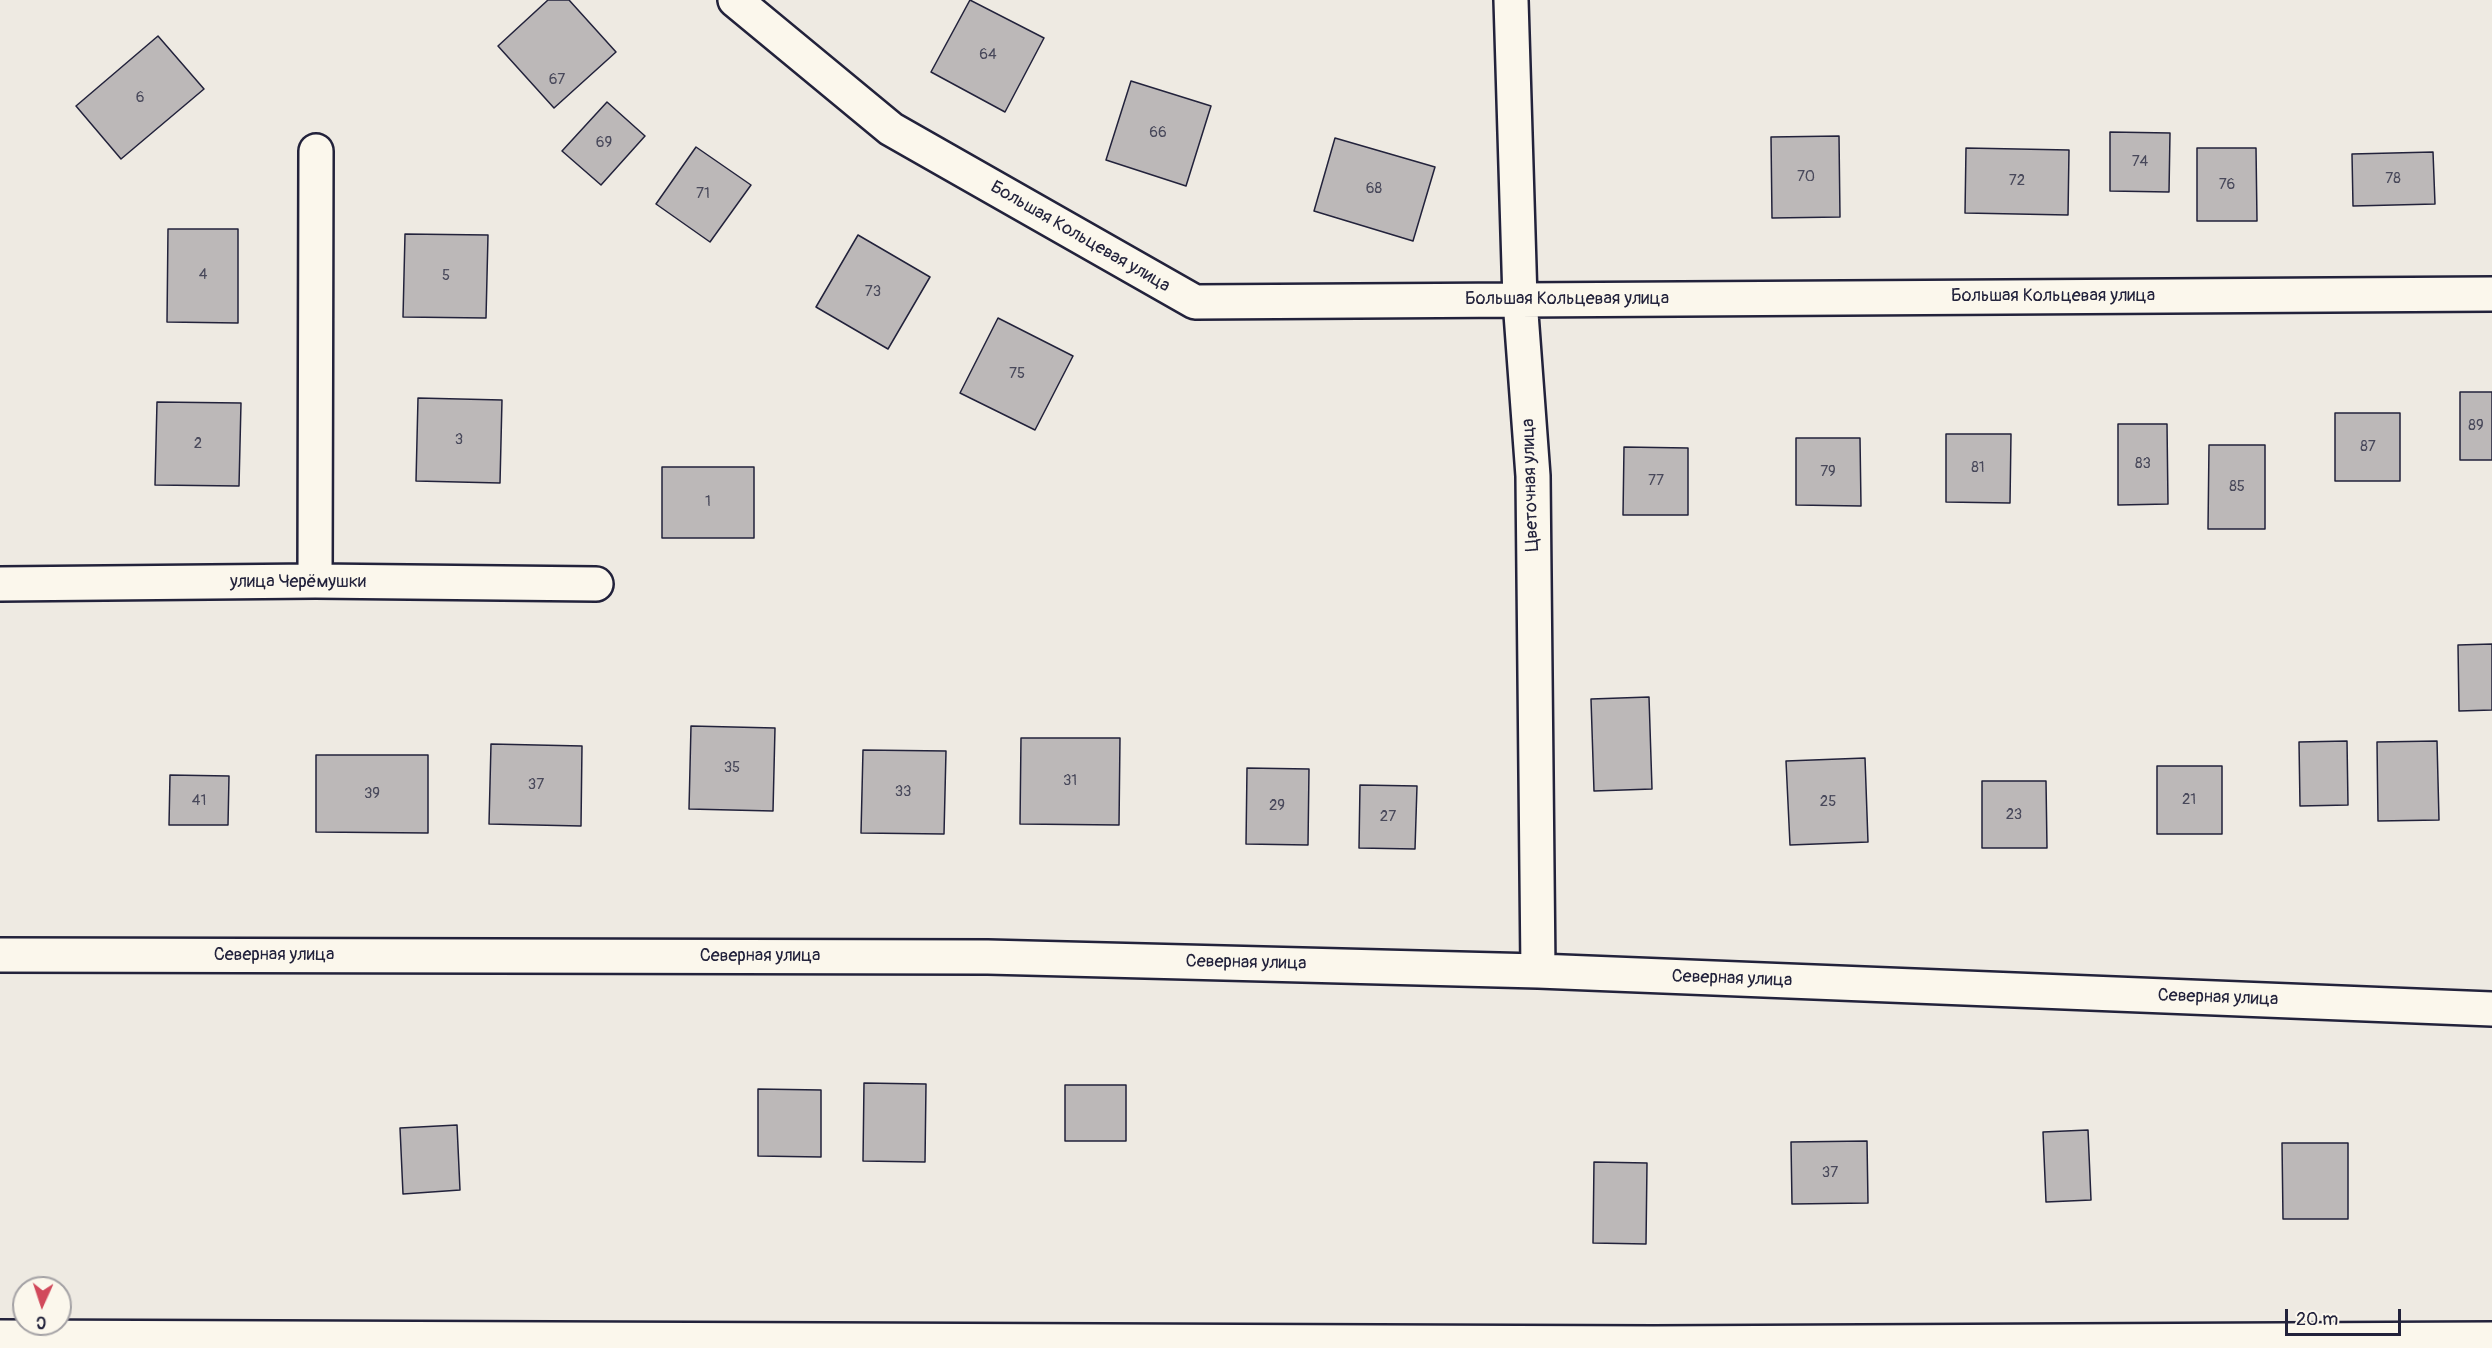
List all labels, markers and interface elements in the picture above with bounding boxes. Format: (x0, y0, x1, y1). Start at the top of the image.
house number: 64 (979, 46, 997, 64)
house number: 67 (549, 71, 565, 89)
house number: 6 (136, 89, 144, 107)
house number: 66 (1149, 124, 1167, 142)
house number: 69 (596, 134, 612, 152)
house number: 74 (2132, 153, 2148, 171)
house number: 70 (1797, 168, 1815, 186)
house number: 78 (2385, 170, 2401, 188)
house number: 72 (2009, 172, 2025, 190)
house number: 76 (2219, 176, 2235, 194)
street label: Большая Кольцевая улица (986, 177, 1174, 297)
house number: 68 (1366, 180, 1382, 198)
house number: 71 (696, 185, 710, 203)
house number: 4 (199, 266, 207, 284)
house number: 5 (442, 267, 450, 285)
house number: 73 (865, 283, 881, 301)
street label: Большая Кольцевая улица (1951, 285, 2155, 307)
street label: Большая Кольцевая улица (1465, 288, 1669, 310)
house number: 75 (1009, 365, 1025, 383)
house number: 89 (2468, 417, 2484, 435)
street label: Цветочная улица (1518, 418, 1544, 552)
house number: 3 (455, 431, 463, 449)
house number: 2 (194, 435, 202, 453)
house number: 87 (2360, 438, 2376, 456)
house number: 83 (2135, 455, 2151, 473)
house number: 81 (1971, 459, 1985, 477)
house number: 79 (1820, 463, 1836, 481)
house number: 77 (1648, 472, 1664, 490)
house number: 85 (2229, 478, 2245, 496)
house number: 1 (705, 493, 711, 511)
street label: улица Черёмушки (230, 571, 366, 593)
house number: 35 (724, 759, 740, 777)
house number: 31 (1063, 772, 1077, 790)
house number: 37 (528, 776, 544, 794)
house number: 33 (895, 783, 911, 801)
house number: 39 (364, 785, 380, 803)
house number: 21 (2182, 791, 2196, 809)
house number: 41 (192, 792, 206, 810)
house number: 25 (1820, 793, 1836, 811)
house number: 29 (1269, 797, 1285, 815)
house number: 23 (2006, 806, 2022, 824)
house number: 27 (1380, 808, 1396, 826)
street label: Северная улица (214, 944, 334, 966)
street label: Северная улица (700, 945, 820, 967)
street label: Северная улица (1185, 951, 1307, 975)
street label: Северная улица (1671, 966, 1793, 992)
street label: Северная улица (2157, 985, 2279, 1011)
house number: 37 (1822, 1164, 1838, 1182)
north arrow (12, 1276, 72, 1336)
scale bar (2288, 1297, 2404, 1335)
text: 20 m (2296, 1308, 2338, 1331)
text: С (36, 1312, 47, 1332)

